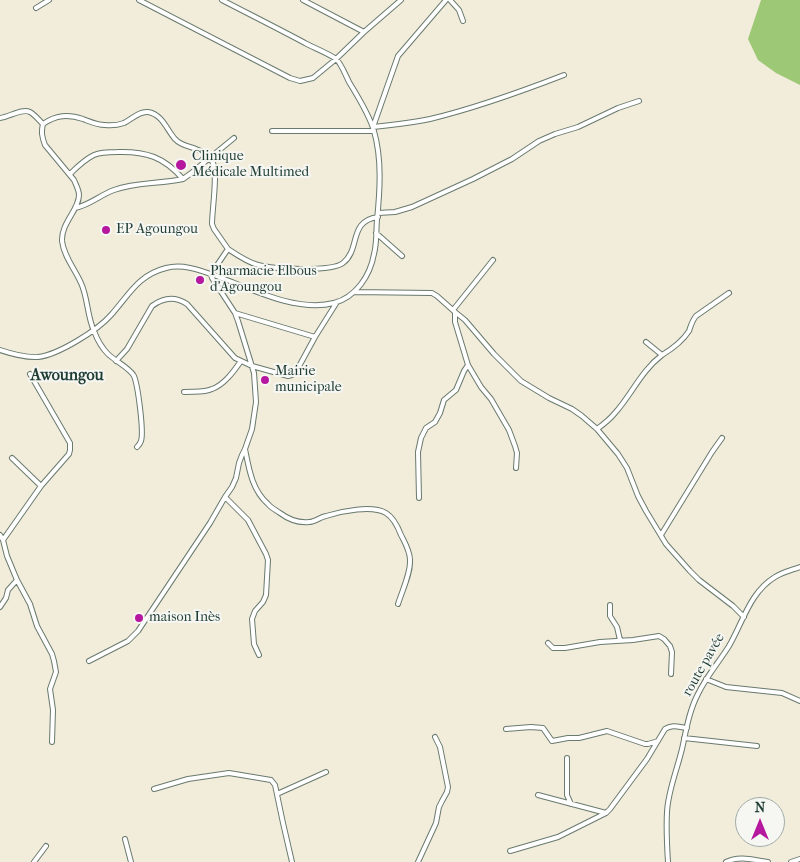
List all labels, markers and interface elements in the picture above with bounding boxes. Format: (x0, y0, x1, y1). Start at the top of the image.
place label: Clinique Médicale Multimed (192, 149, 309, 182)
marker: Clinique Médicale Multimed (174, 158, 188, 172)
place label: EP Agoungou (116, 222, 198, 238)
marker: EP Agoungou (100, 224, 112, 236)
place label: Pharmacie Elbous d'Agoungou (210, 264, 317, 296)
marker: Pharmacie Elbous d'Agoungou (194, 274, 206, 286)
place label: Mairie municipale (275, 364, 342, 397)
district label: Awoungou (30, 366, 104, 386)
marker: Mairie municipale (259, 374, 271, 386)
place label: maison Inès (149, 610, 220, 626)
marker: maison Inès (133, 612, 145, 624)
street label: route pavée (679, 630, 729, 700)
north arrow (735, 797, 785, 847)
text: N (755, 799, 765, 816)

